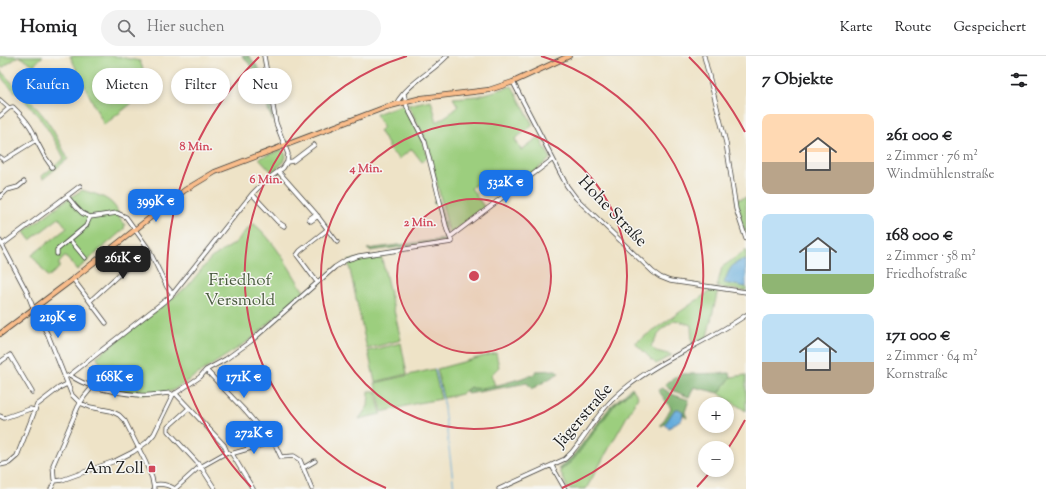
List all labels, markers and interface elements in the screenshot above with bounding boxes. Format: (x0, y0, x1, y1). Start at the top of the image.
search box (101, 10, 381, 46)
text: Homiq (20, 14, 77, 41)
icon: search (115, 17, 137, 39)
text: Hier suchen (147, 17, 225, 38)
text: Karte (840, 18, 873, 38)
text: Route (895, 18, 931, 38)
text: Gespeichert (953, 18, 1026, 38)
chip: Kaufen (12, 68, 84, 104)
chip: Mieten (92, 68, 163, 104)
chip: Filter (171, 68, 230, 104)
chip: Neu (238, 68, 292, 104)
text: 7 Objekte (762, 68, 833, 92)
icon: filters (1008, 69, 1030, 91)
text: 261 000 € (886, 124, 953, 148)
icon: home (794, 130, 842, 178)
text: 8 Min. (179, 138, 213, 156)
text: 2 Zimmer · 76 m² (886, 148, 978, 166)
text: 4 Min. (348, 160, 383, 178)
text: Windmühlenstraße (886, 166, 995, 184)
pin: 532K € (473, 170, 539, 204)
text: 6 Min. (249, 171, 283, 189)
street label: Hohe Straße (572, 171, 652, 253)
text: 532K € (488, 174, 524, 192)
pin: 399K € (123, 189, 189, 223)
text: 399K € (137, 193, 175, 211)
text: 2 Min. (404, 214, 436, 232)
text: 168 000 € (886, 224, 953, 248)
icon: home (794, 230, 842, 278)
pin: 261K € (90, 246, 156, 280)
text: 2 Zimmer · 58 m² (886, 248, 976, 266)
text: 261K € (105, 250, 142, 268)
text: Friedhofstraße (886, 266, 967, 284)
park label: Friedhof Versmold (205, 269, 276, 313)
centre of rings (467, 269, 481, 283)
pin: 219K € (25, 305, 91, 339)
text: 219K € (40, 309, 76, 327)
text: 171 000 € (886, 324, 951, 348)
icon: home (794, 330, 842, 378)
text: 2 Zimmer · 64 m² (886, 348, 978, 366)
pin: 168K € (82, 365, 148, 399)
pin: 171K € (211, 365, 277, 399)
text: Kornstraße (886, 366, 948, 384)
text: 168K € (96, 369, 134, 387)
text: 171K € (226, 369, 262, 387)
street label: Jägerstraße (548, 378, 619, 454)
map controls (698, 397, 734, 477)
button: + (698, 397, 734, 433)
pin: 272K € (221, 421, 287, 455)
text: 272K € (235, 425, 273, 443)
button: − (698, 441, 734, 477)
place label: Am Zoll (84, 457, 144, 481)
marker: Am Zoll (147, 464, 157, 474)

